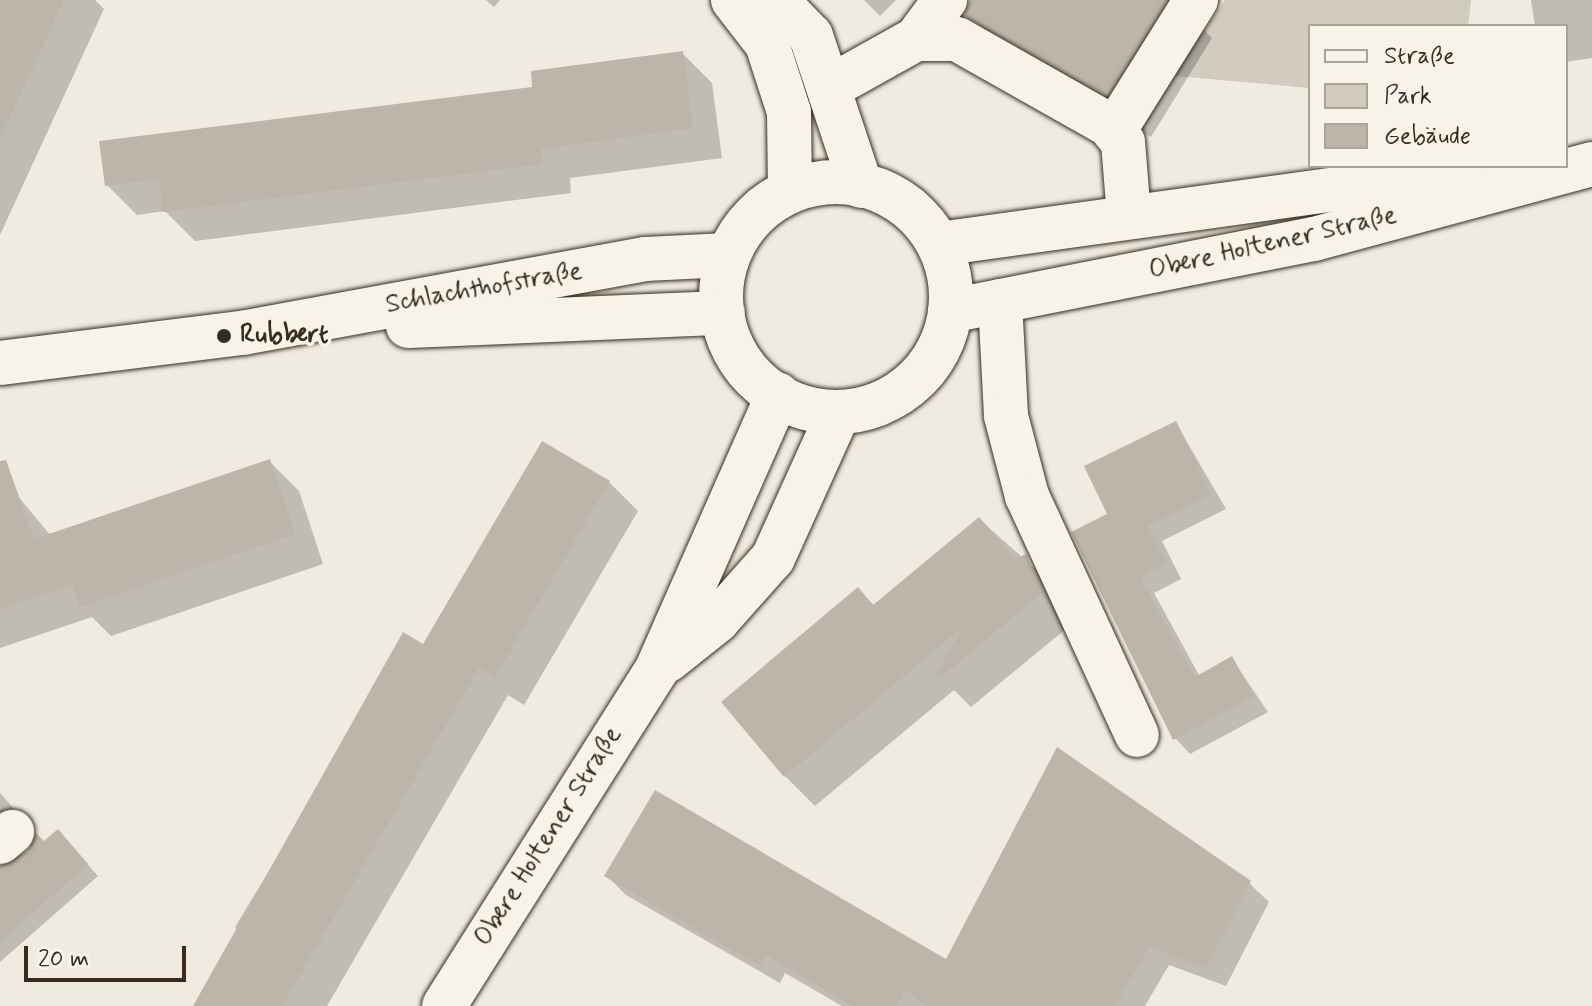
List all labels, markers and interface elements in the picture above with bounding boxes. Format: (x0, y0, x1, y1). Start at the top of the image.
legend (1308, 24, 1568, 168)
text: Straße (1384, 41, 1455, 72)
text: Park (1384, 81, 1432, 112)
text: Gebäude (1384, 121, 1471, 152)
street label: Obere Holtener Straße (1147, 201, 1399, 287)
street label: Schlachthofstraße (383, 256, 585, 322)
place label: Rubbert (240, 320, 329, 352)
marker: Rubbert (215, 327, 233, 345)
street label: Obere Holtener Straße (469, 722, 629, 952)
scale bar (28, 930, 190, 980)
text: 20 m (38, 944, 89, 975)

